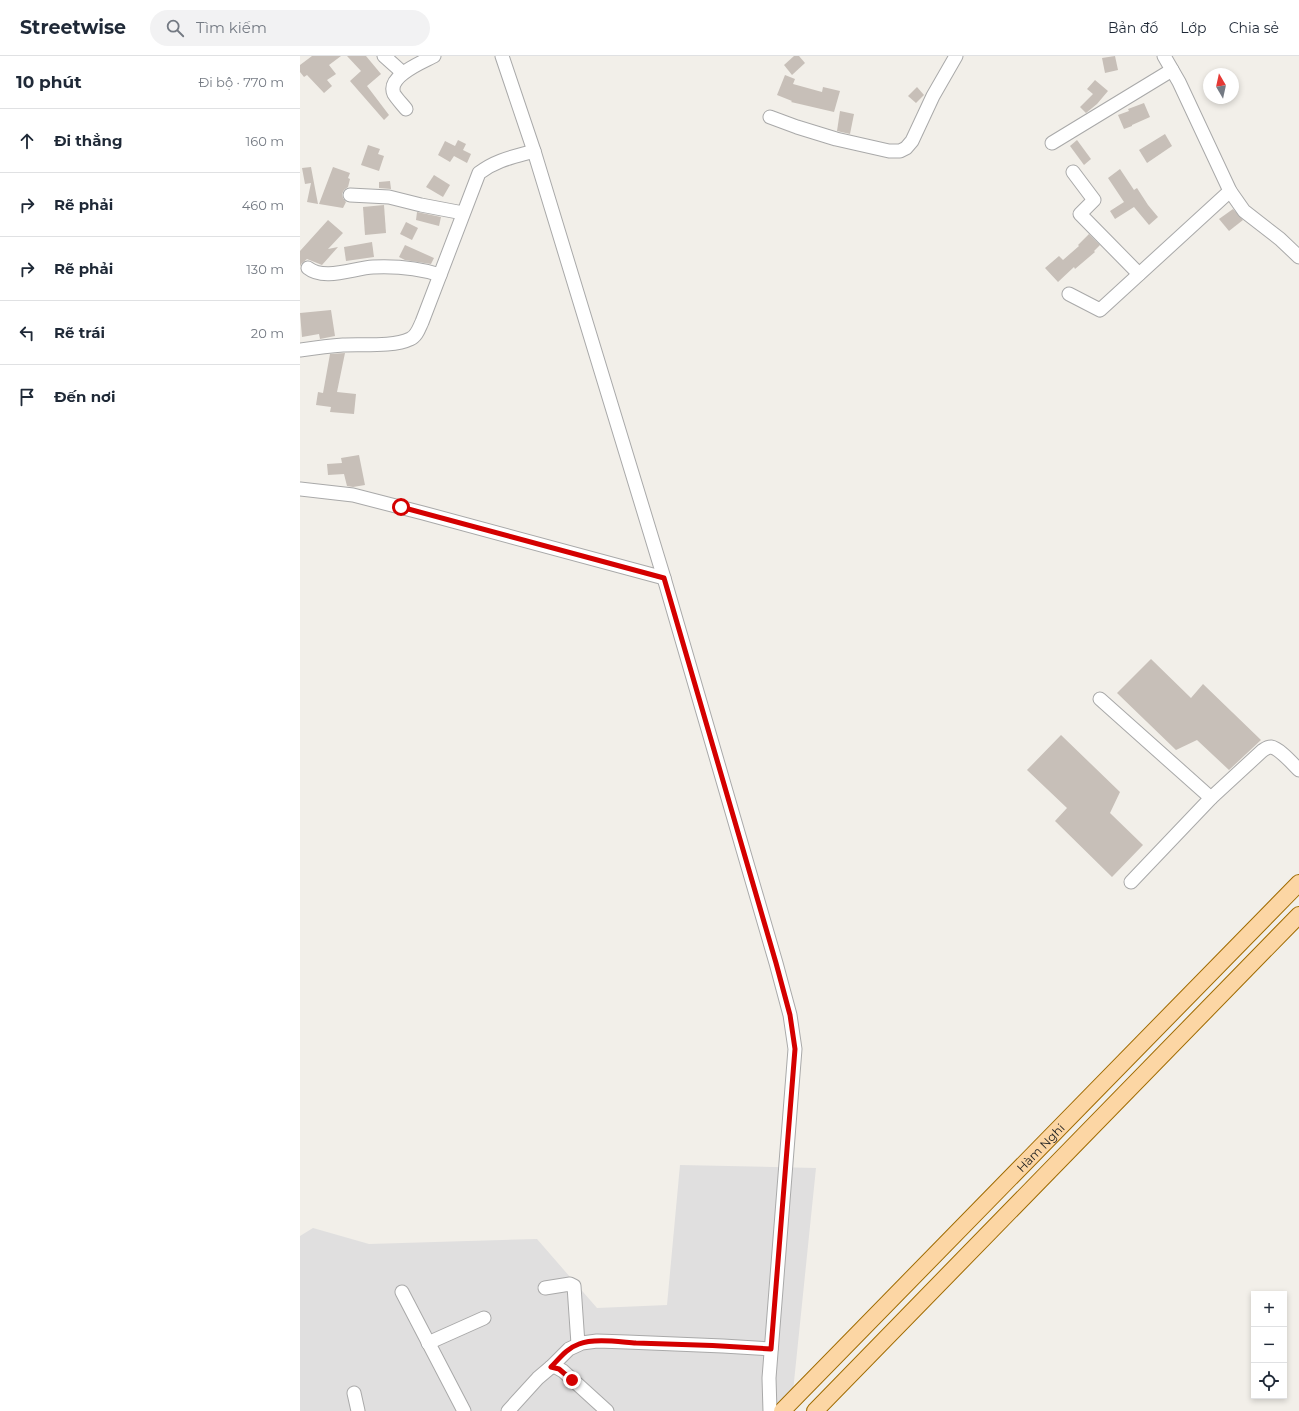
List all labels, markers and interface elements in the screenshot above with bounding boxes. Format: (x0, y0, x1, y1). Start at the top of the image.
search box (150, 10, 430, 46)
text: Streetwise (20, 16, 126, 39)
icon: search (164, 17, 186, 39)
text: Tìm kiếm (196, 18, 267, 37)
text: Bản đồ (1108, 19, 1158, 37)
text: Lớp (1180, 19, 1207, 37)
text: Chia sẻ (1229, 19, 1279, 37)
north arrow (1203, 68, 1239, 104)
text: 10 phút (16, 72, 82, 92)
text: Đi bộ · 770 m (198, 74, 284, 90)
icon: ahead (16, 130, 38, 152)
text: Đi thẳng (54, 131, 122, 150)
text: 160 m (246, 133, 284, 149)
icon: right (16, 194, 38, 216)
text: Rẽ phải (54, 195, 113, 214)
text: 460 m (242, 197, 284, 213)
icon: right (16, 258, 38, 280)
text: Rẽ phải (54, 259, 113, 278)
text: 130 m (246, 261, 284, 277)
icon: left (16, 322, 38, 344)
text: Rẽ trái (54, 323, 105, 342)
text: 20 m (251, 325, 284, 341)
icon: arrive (16, 386, 38, 408)
text: Đến nơi (54, 387, 115, 406)
route start (392, 498, 410, 516)
street label: Hàm Nghi (1013, 1120, 1067, 1175)
map controls (1251, 1291, 1287, 1399)
button: + (1251, 1291, 1287, 1327)
button: − (1251, 1327, 1287, 1363)
button: locate (1251, 1363, 1287, 1399)
route end (563, 1371, 581, 1389)

